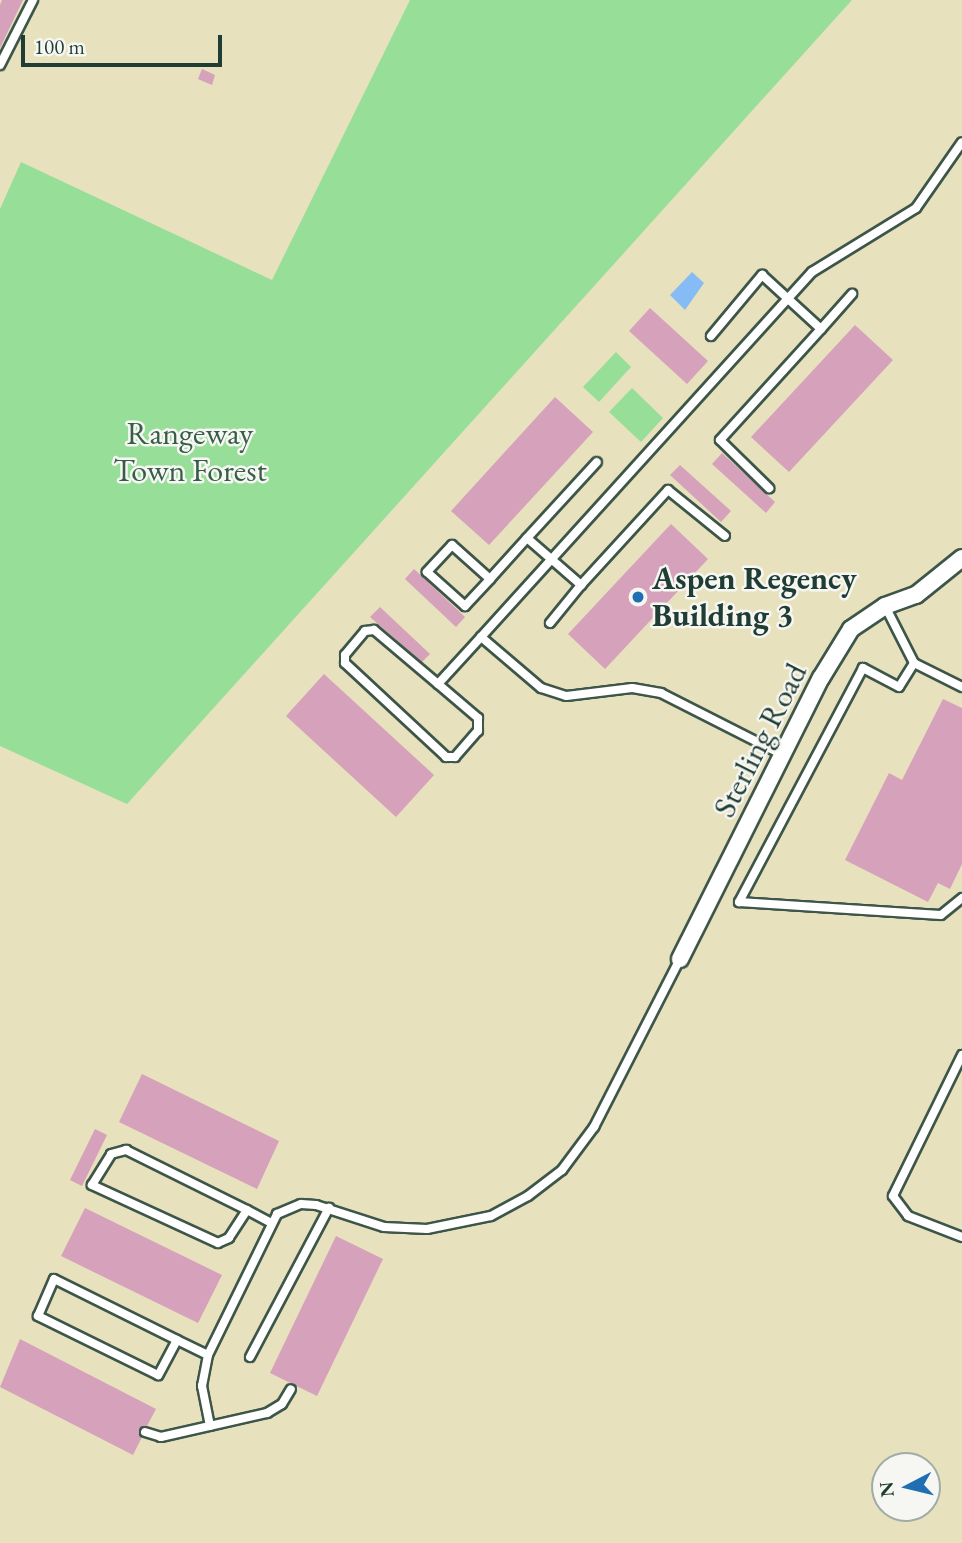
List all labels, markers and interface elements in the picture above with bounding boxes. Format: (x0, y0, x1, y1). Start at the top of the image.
scale bar (24, 21, 226, 65)
text: 100 m (34, 33, 85, 60)
park label: Rangeway Town Forest (113, 415, 267, 490)
place label: Aspen Regency Building 3 (652, 560, 857, 635)
marker: Aspen Regency Building 3 (630, 589, 646, 605)
street label: Sterling Road (705, 657, 815, 823)
north arrow (871, 1452, 941, 1522)
text: N (873, 1480, 900, 1499)

